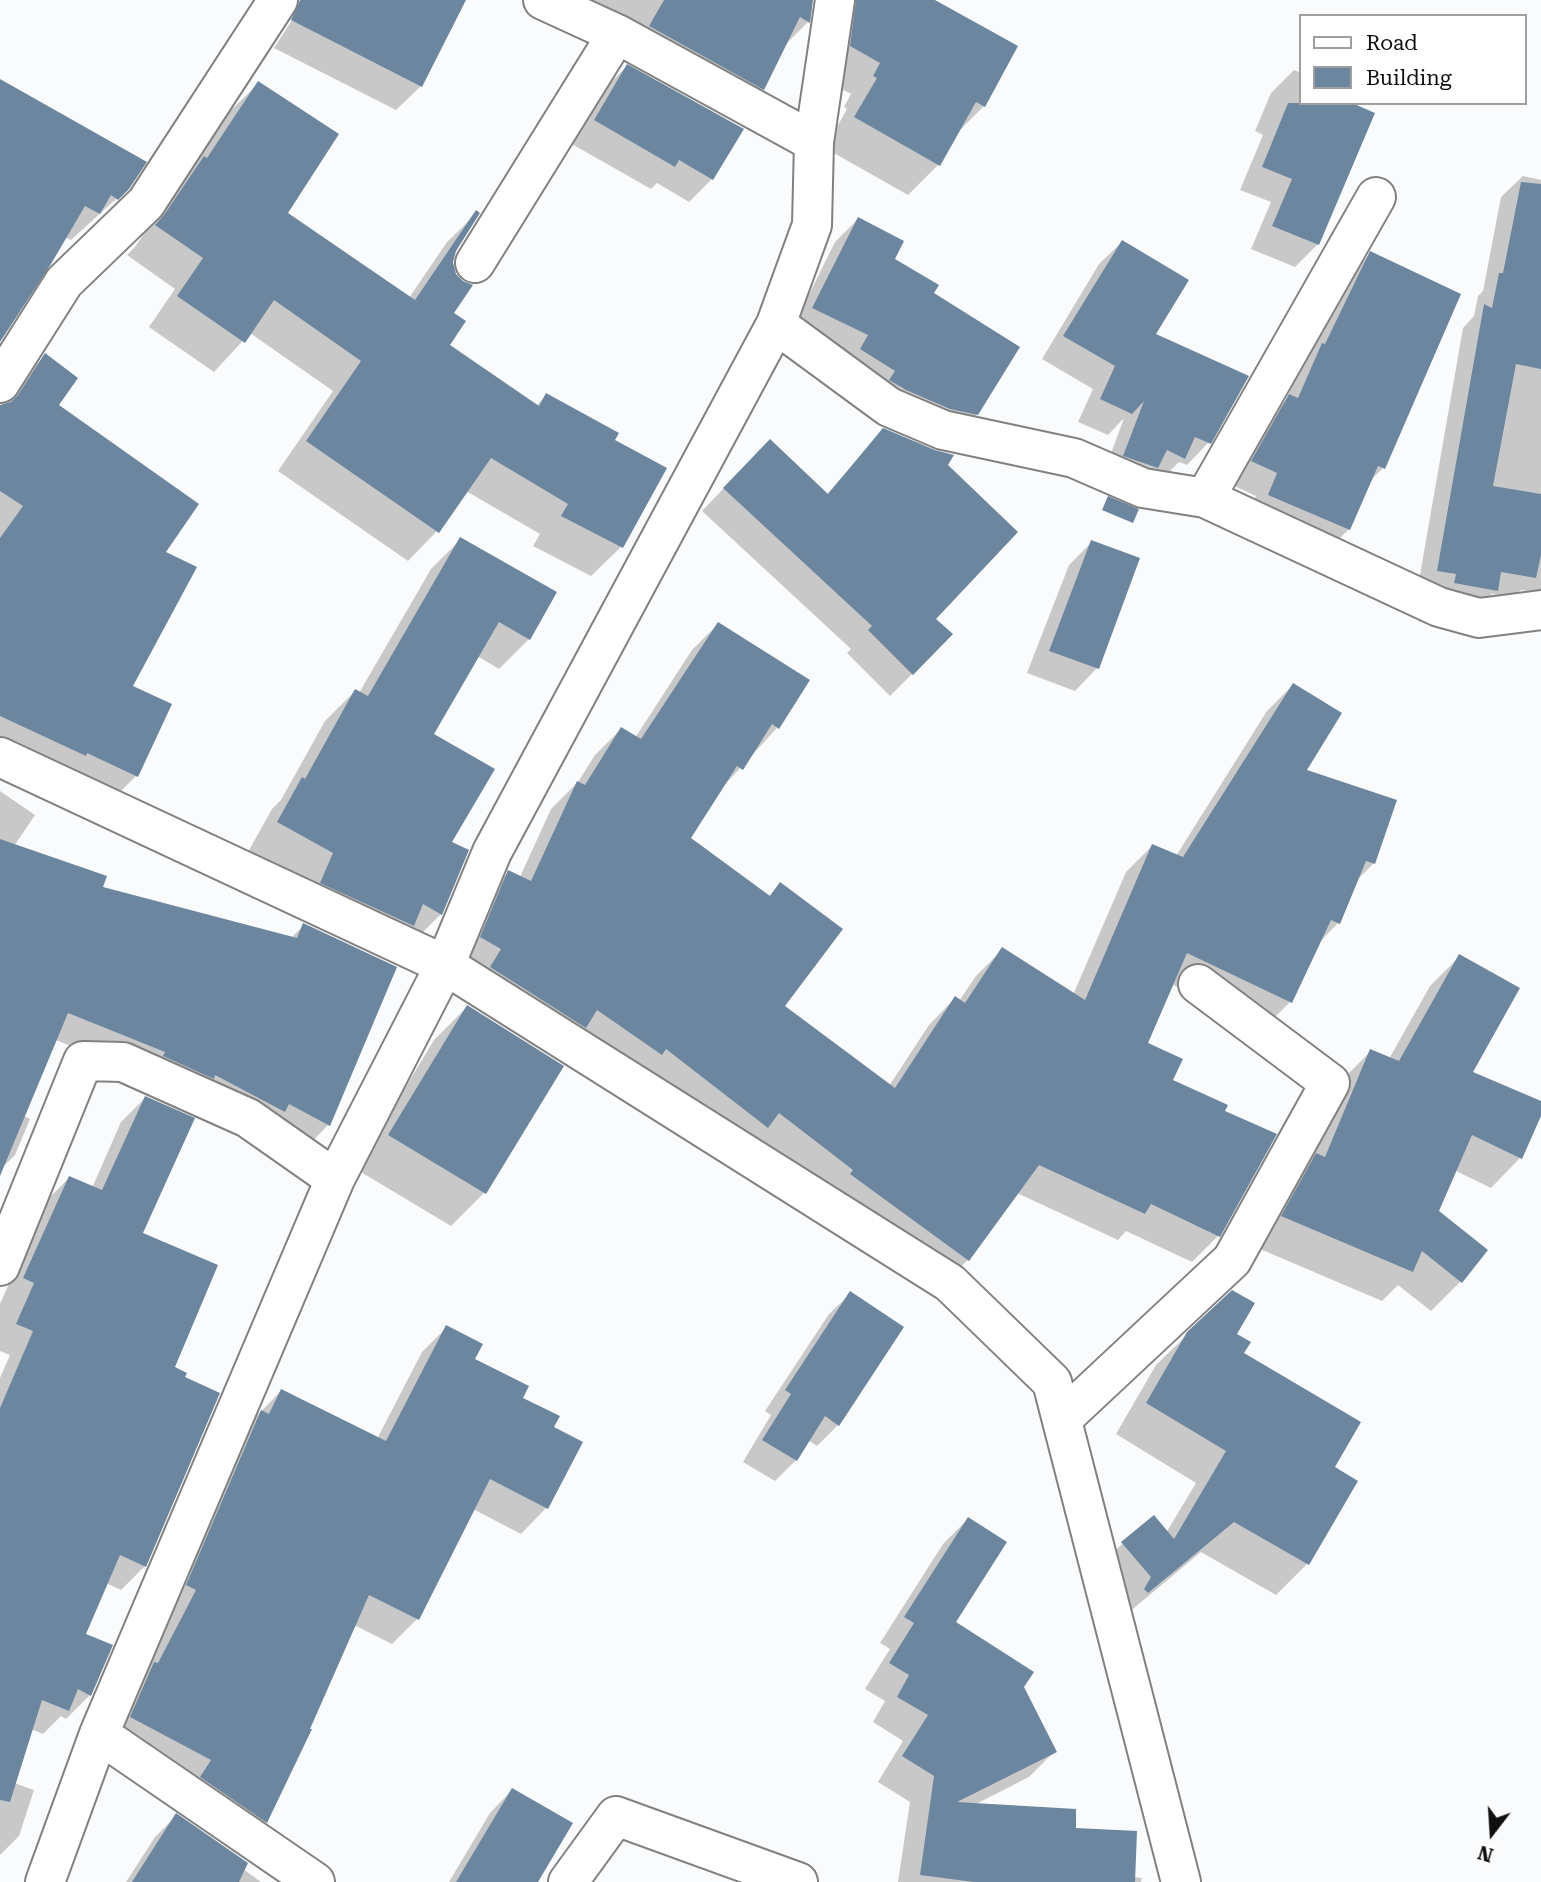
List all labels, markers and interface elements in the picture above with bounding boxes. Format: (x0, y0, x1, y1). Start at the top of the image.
legend (1300, 14, 1527, 105)
text: Road (1366, 31, 1418, 55)
text: Building (1366, 66, 1452, 90)
north arrow (1457, 1798, 1527, 1868)
text: N (1475, 1840, 1496, 1867)

